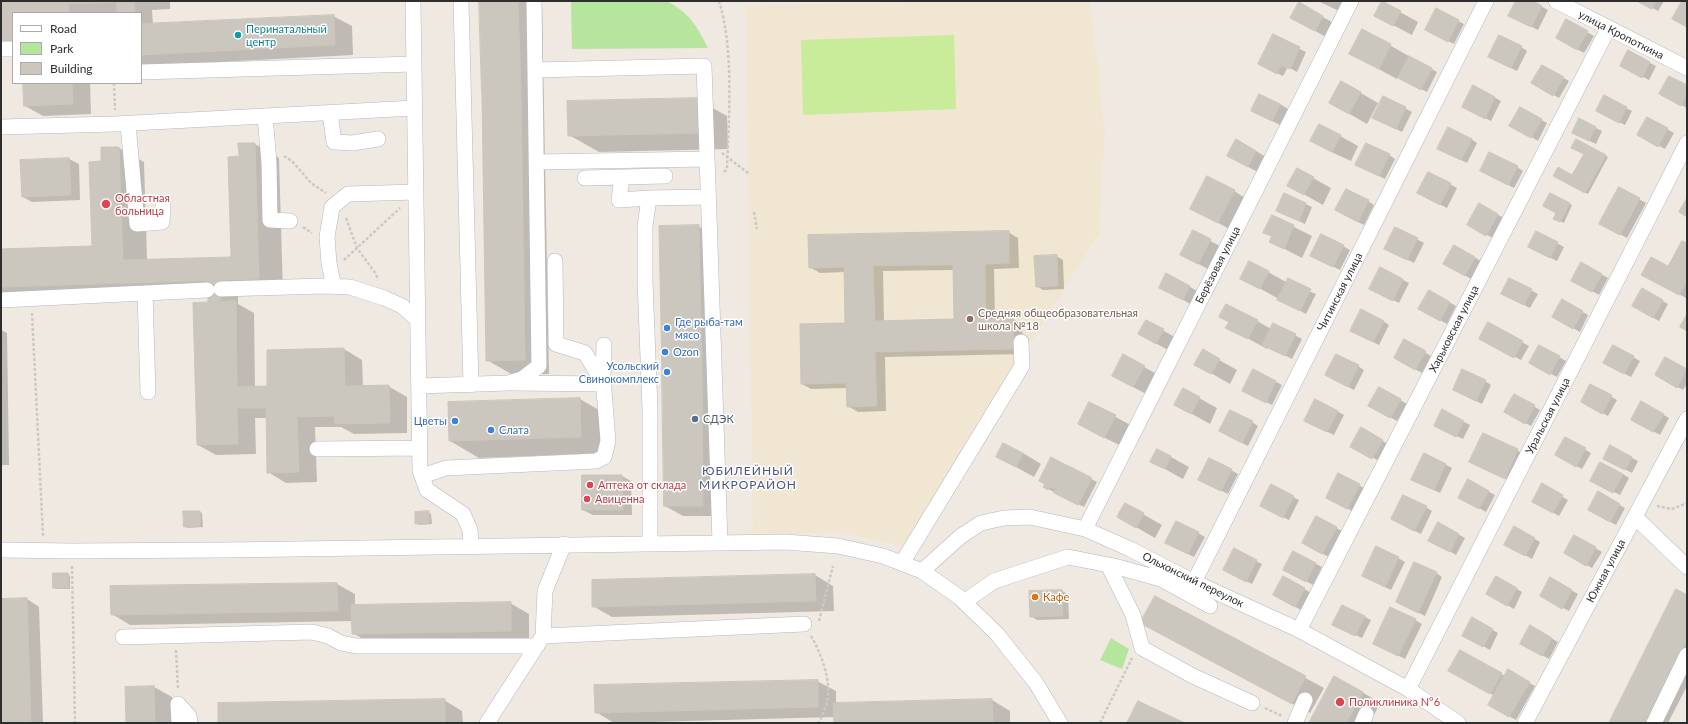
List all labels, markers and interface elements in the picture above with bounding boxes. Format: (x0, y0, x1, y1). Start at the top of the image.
street label: улица Кропоткина (1576, 8, 1666, 62)
legend (12, 12, 142, 84)
text: Road (50, 21, 77, 36)
place label: Перинатальный центр (246, 22, 327, 48)
marker: Перинатальный центр (233, 30, 243, 40)
text: Park (50, 41, 73, 56)
text: Building (50, 61, 93, 76)
place label: Областная больница (115, 191, 170, 217)
marker: Областная больница (100, 198, 112, 210)
street label: Берёзовая улица (1193, 224, 1243, 306)
street label: Читинская улица (1315, 251, 1365, 333)
street label: Харьковская улица (1426, 283, 1482, 375)
place label: Средняя общеобразовательная школа №18 (978, 306, 1138, 332)
marker: Средняя общеобразовательная школа №18 (965, 314, 975, 324)
place label: Где рыба-там мясо (675, 315, 743, 341)
marker: Где рыба-там мясо (662, 323, 672, 333)
place label: Ozon (673, 345, 699, 359)
marker: Ozon (660, 347, 670, 357)
place label: Усольский Свинокомплекс (579, 359, 659, 385)
marker: Усольский Свинокомплекс (662, 367, 672, 377)
street label: Уральская улица (1523, 376, 1573, 456)
place label: СДЭК (703, 412, 734, 426)
place label: Цветы (414, 414, 447, 428)
marker: СДЭК (690, 414, 700, 424)
marker: Цветы (450, 416, 460, 426)
place label: Слата (499, 423, 529, 437)
marker: Слата (486, 425, 496, 435)
district label: ЮБИЛЕЙНЫЙ МИКРОРАЙОН (699, 464, 797, 492)
place label: Аптека от склада (598, 478, 686, 492)
marker: Аптека от склада (585, 480, 595, 490)
place label: Авиценна (595, 492, 644, 506)
marker: Авиценна (582, 494, 592, 504)
street label: Южная улица (1584, 537, 1628, 605)
street label: Ольхонский переулок (1140, 550, 1246, 610)
place label: Кафе (1043, 590, 1069, 604)
marker: Кафе (1030, 592, 1040, 602)
place label: Поликлиника N°6 (1349, 695, 1440, 709)
marker: Поликлиника N°6 (1334, 696, 1346, 708)

